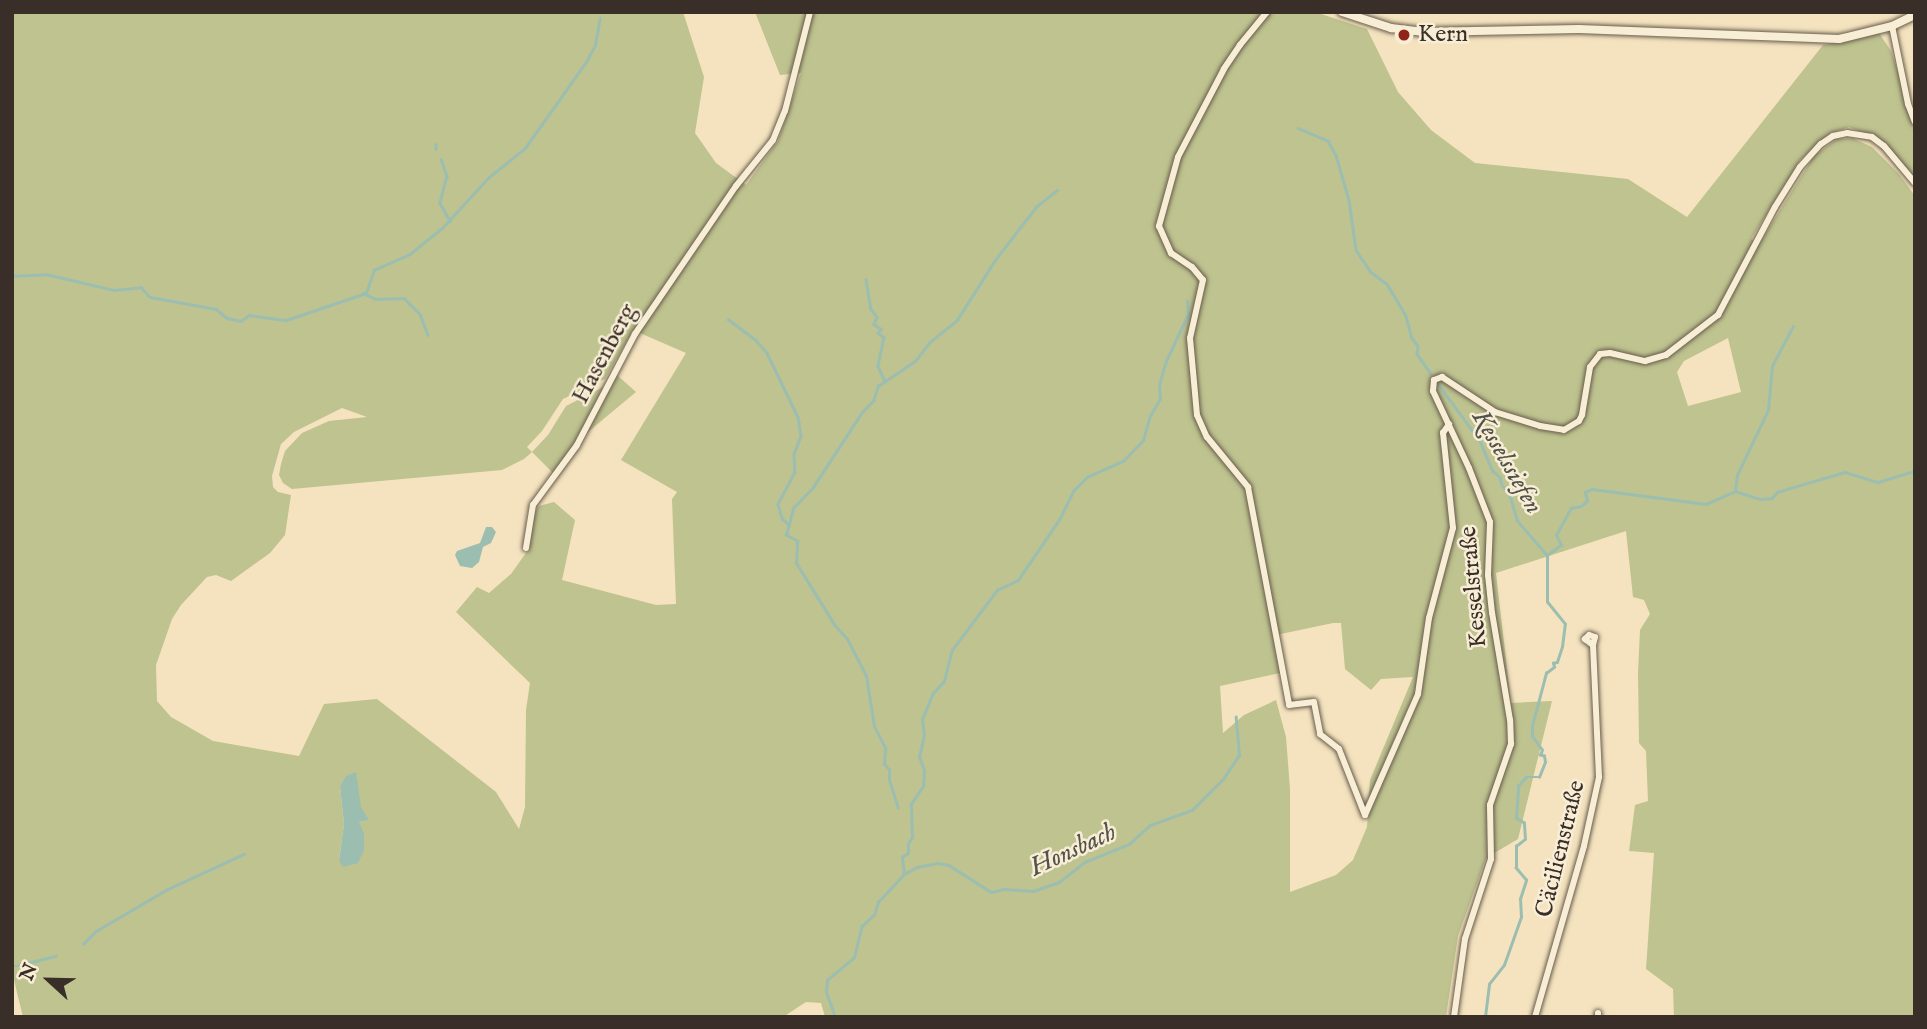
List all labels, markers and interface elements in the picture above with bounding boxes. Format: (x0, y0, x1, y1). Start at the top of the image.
place label: Kern (1418, 21, 1468, 49)
marker: Kern (1396, 27, 1412, 43)
street label: Hasenberg (567, 299, 643, 409)
water label: Kesselssiefen (1465, 404, 1549, 520)
street label: Kesselstraße (1454, 525, 1494, 649)
street label: Cäcilienstraße (1530, 778, 1592, 920)
water label: Honsbach (1025, 817, 1121, 883)
north arrow (14, 945, 84, 1015)
text: N (15, 960, 44, 984)

